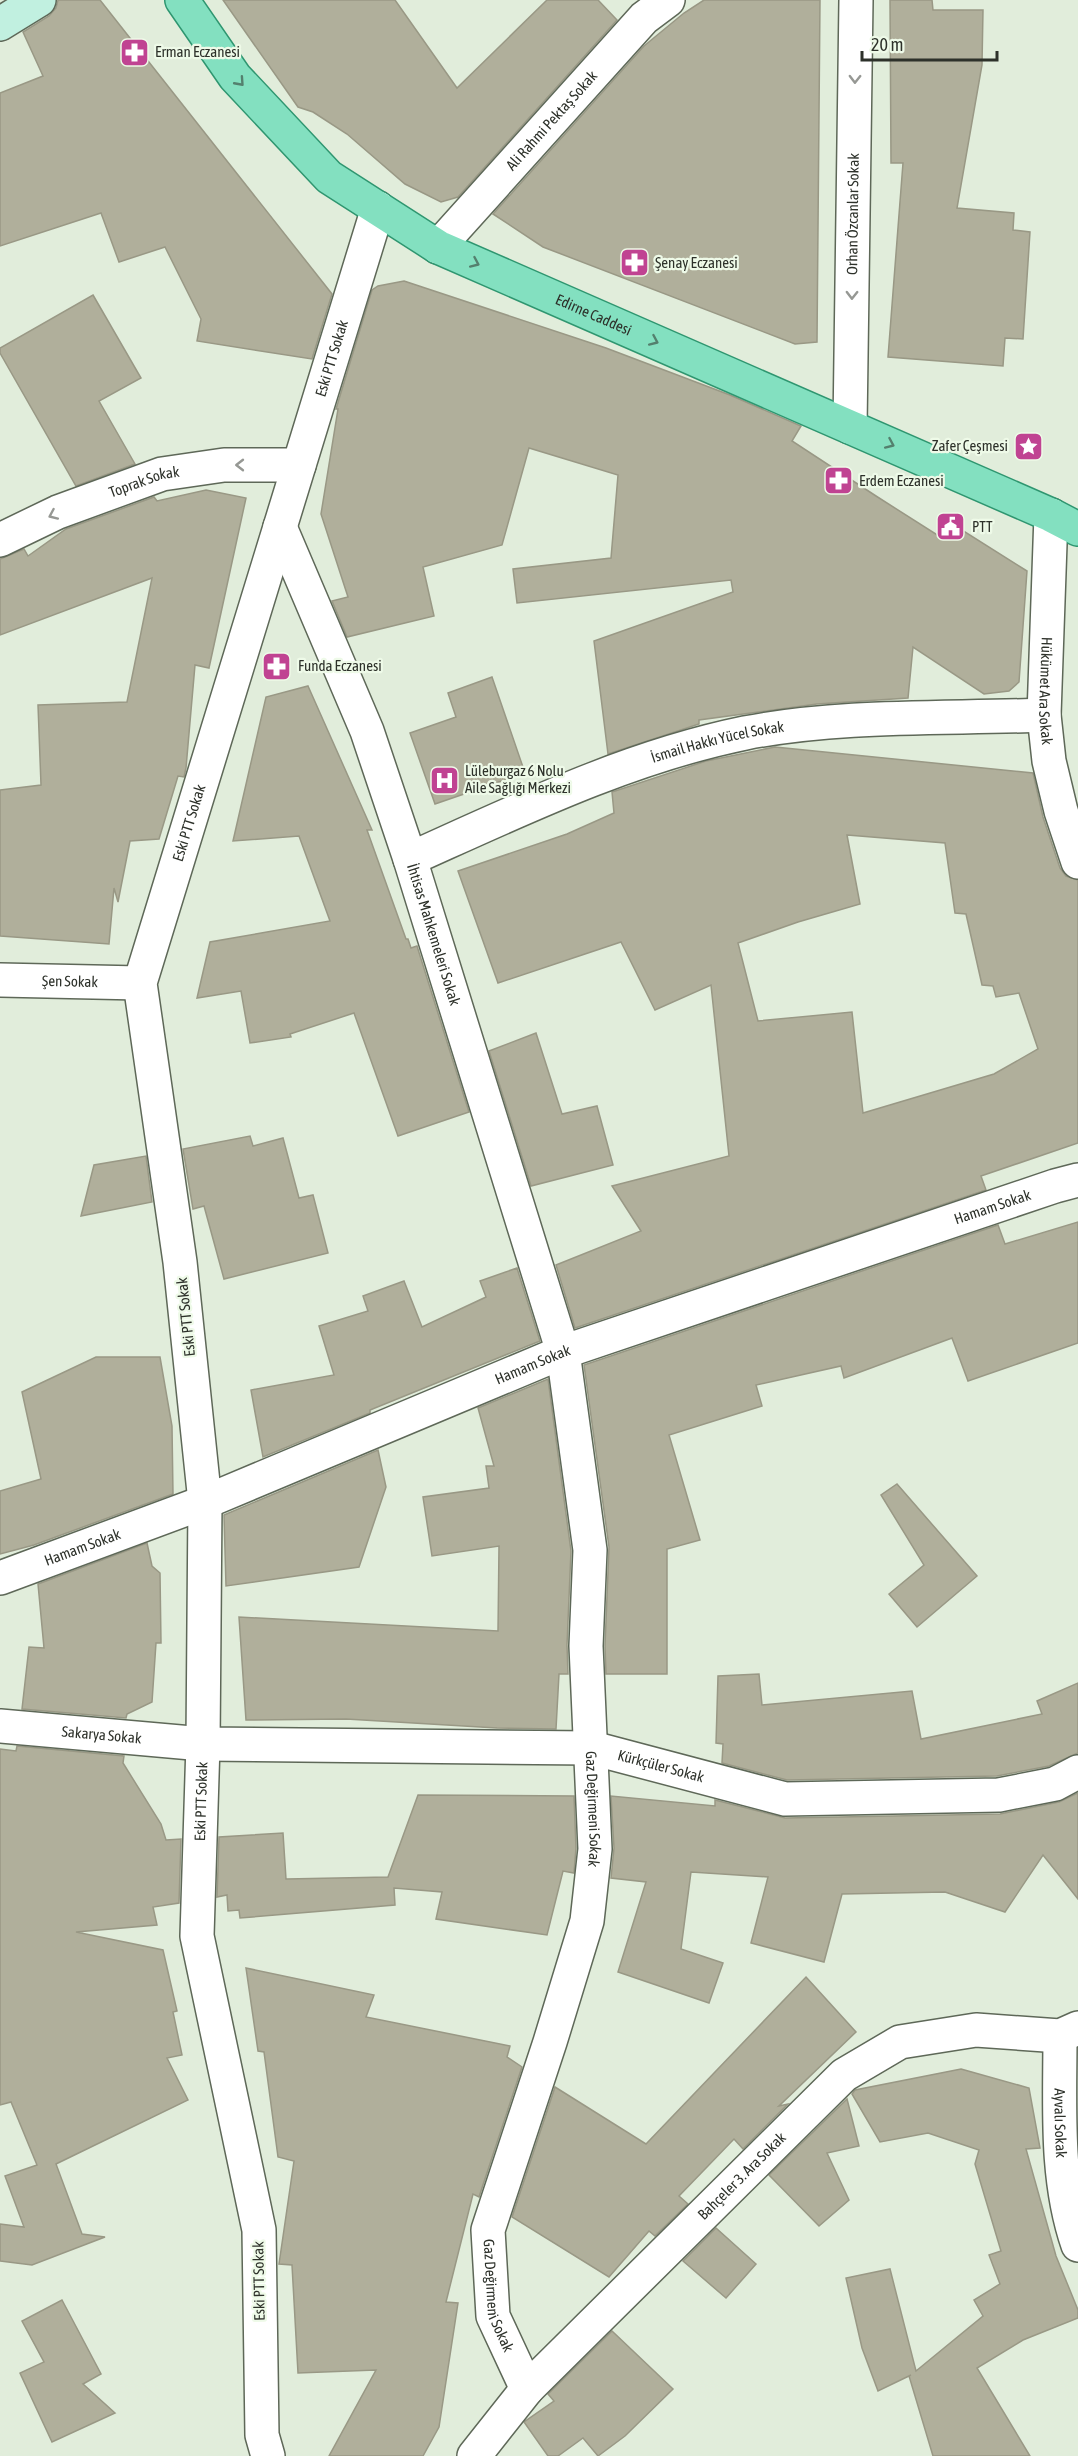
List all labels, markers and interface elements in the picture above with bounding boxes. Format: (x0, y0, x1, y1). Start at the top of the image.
scale bar (862, 24, 997, 62)
text: 20 m (871, 34, 903, 55)
pharmacy icon: Erman Eczanesi (118, 36, 150, 68)
place label: Erman Eczanesi (155, 43, 240, 60)
street label: Ali Rahmi Pektaş Sokak (502, 67, 601, 173)
one-way arrow (233, 75, 244, 86)
one-way arrow (848, 75, 861, 84)
street label: Orhan Özcanlar Sokak (843, 153, 862, 275)
pharmacy icon: Şenay Eczanesi (618, 247, 650, 279)
place label: Şenay Eczanesi (655, 254, 738, 271)
one-way arrow (469, 255, 480, 267)
street label: Edirne Caddesi (553, 290, 634, 339)
one-way arrow (846, 291, 858, 300)
street label: Eski PTT Sokak (312, 317, 351, 399)
one-way arrow (647, 334, 658, 346)
place icon: Zafer Çeşmesi (1013, 430, 1045, 462)
one-way arrow (884, 437, 895, 449)
place label: Zafer Çeşmesi (932, 437, 1008, 454)
one-way arrow (236, 459, 245, 471)
street label: Toprak Sokak (107, 463, 181, 501)
pharmacy icon: Erdem Eczanesi (822, 465, 854, 497)
place label: Erdem Eczanesi (859, 472, 944, 489)
one-way arrow (49, 508, 60, 520)
public building icon: PTT (935, 511, 967, 543)
place label: PTT (972, 518, 993, 535)
street label: Hükümet Ara Sokak (1036, 637, 1056, 746)
pharmacy icon: Funda Eczanesi (261, 650, 293, 682)
place label: Funda Eczanesi (298, 657, 382, 674)
street label: İsmail Hakkı Yücel Sokak (649, 718, 785, 766)
place label: Lüleburgaz 6 Nolu Aile Sağlığı Merkezi (465, 762, 571, 796)
hospital icon: Lüleburgaz 6 Nolu Aile Sağlığı Merkezi (428, 764, 460, 796)
street label: Eski PTT Sokak (169, 782, 209, 863)
street label: İhtisas Mahkemeleri Sokak (404, 861, 464, 1008)
street label: Şen Sokak (42, 972, 99, 990)
street label: Hamam Sokak (952, 1186, 1033, 1227)
street label: Eski PTT Sokak (173, 1276, 198, 1357)
street label: Hamam Sokak (492, 1341, 573, 1387)
street label: Hamam Sokak (42, 1525, 123, 1569)
street label: Sakarya Sokak (61, 1723, 143, 1747)
street label: Kürkçüler Sokak (616, 1746, 706, 1785)
street label: Gaz Değirmeni Sokak (583, 1751, 604, 1868)
street label: Eski PTT Sokak (191, 1761, 210, 1841)
street label: Ayvalı Sokak (1052, 2088, 1070, 2159)
street label: Bahçeler 3. Ara Sokak (694, 2128, 789, 2223)
street label: Gaz Değirmeni Sokak (481, 2238, 518, 2355)
street label: Eski PTT Sokak (249, 2241, 268, 2321)

